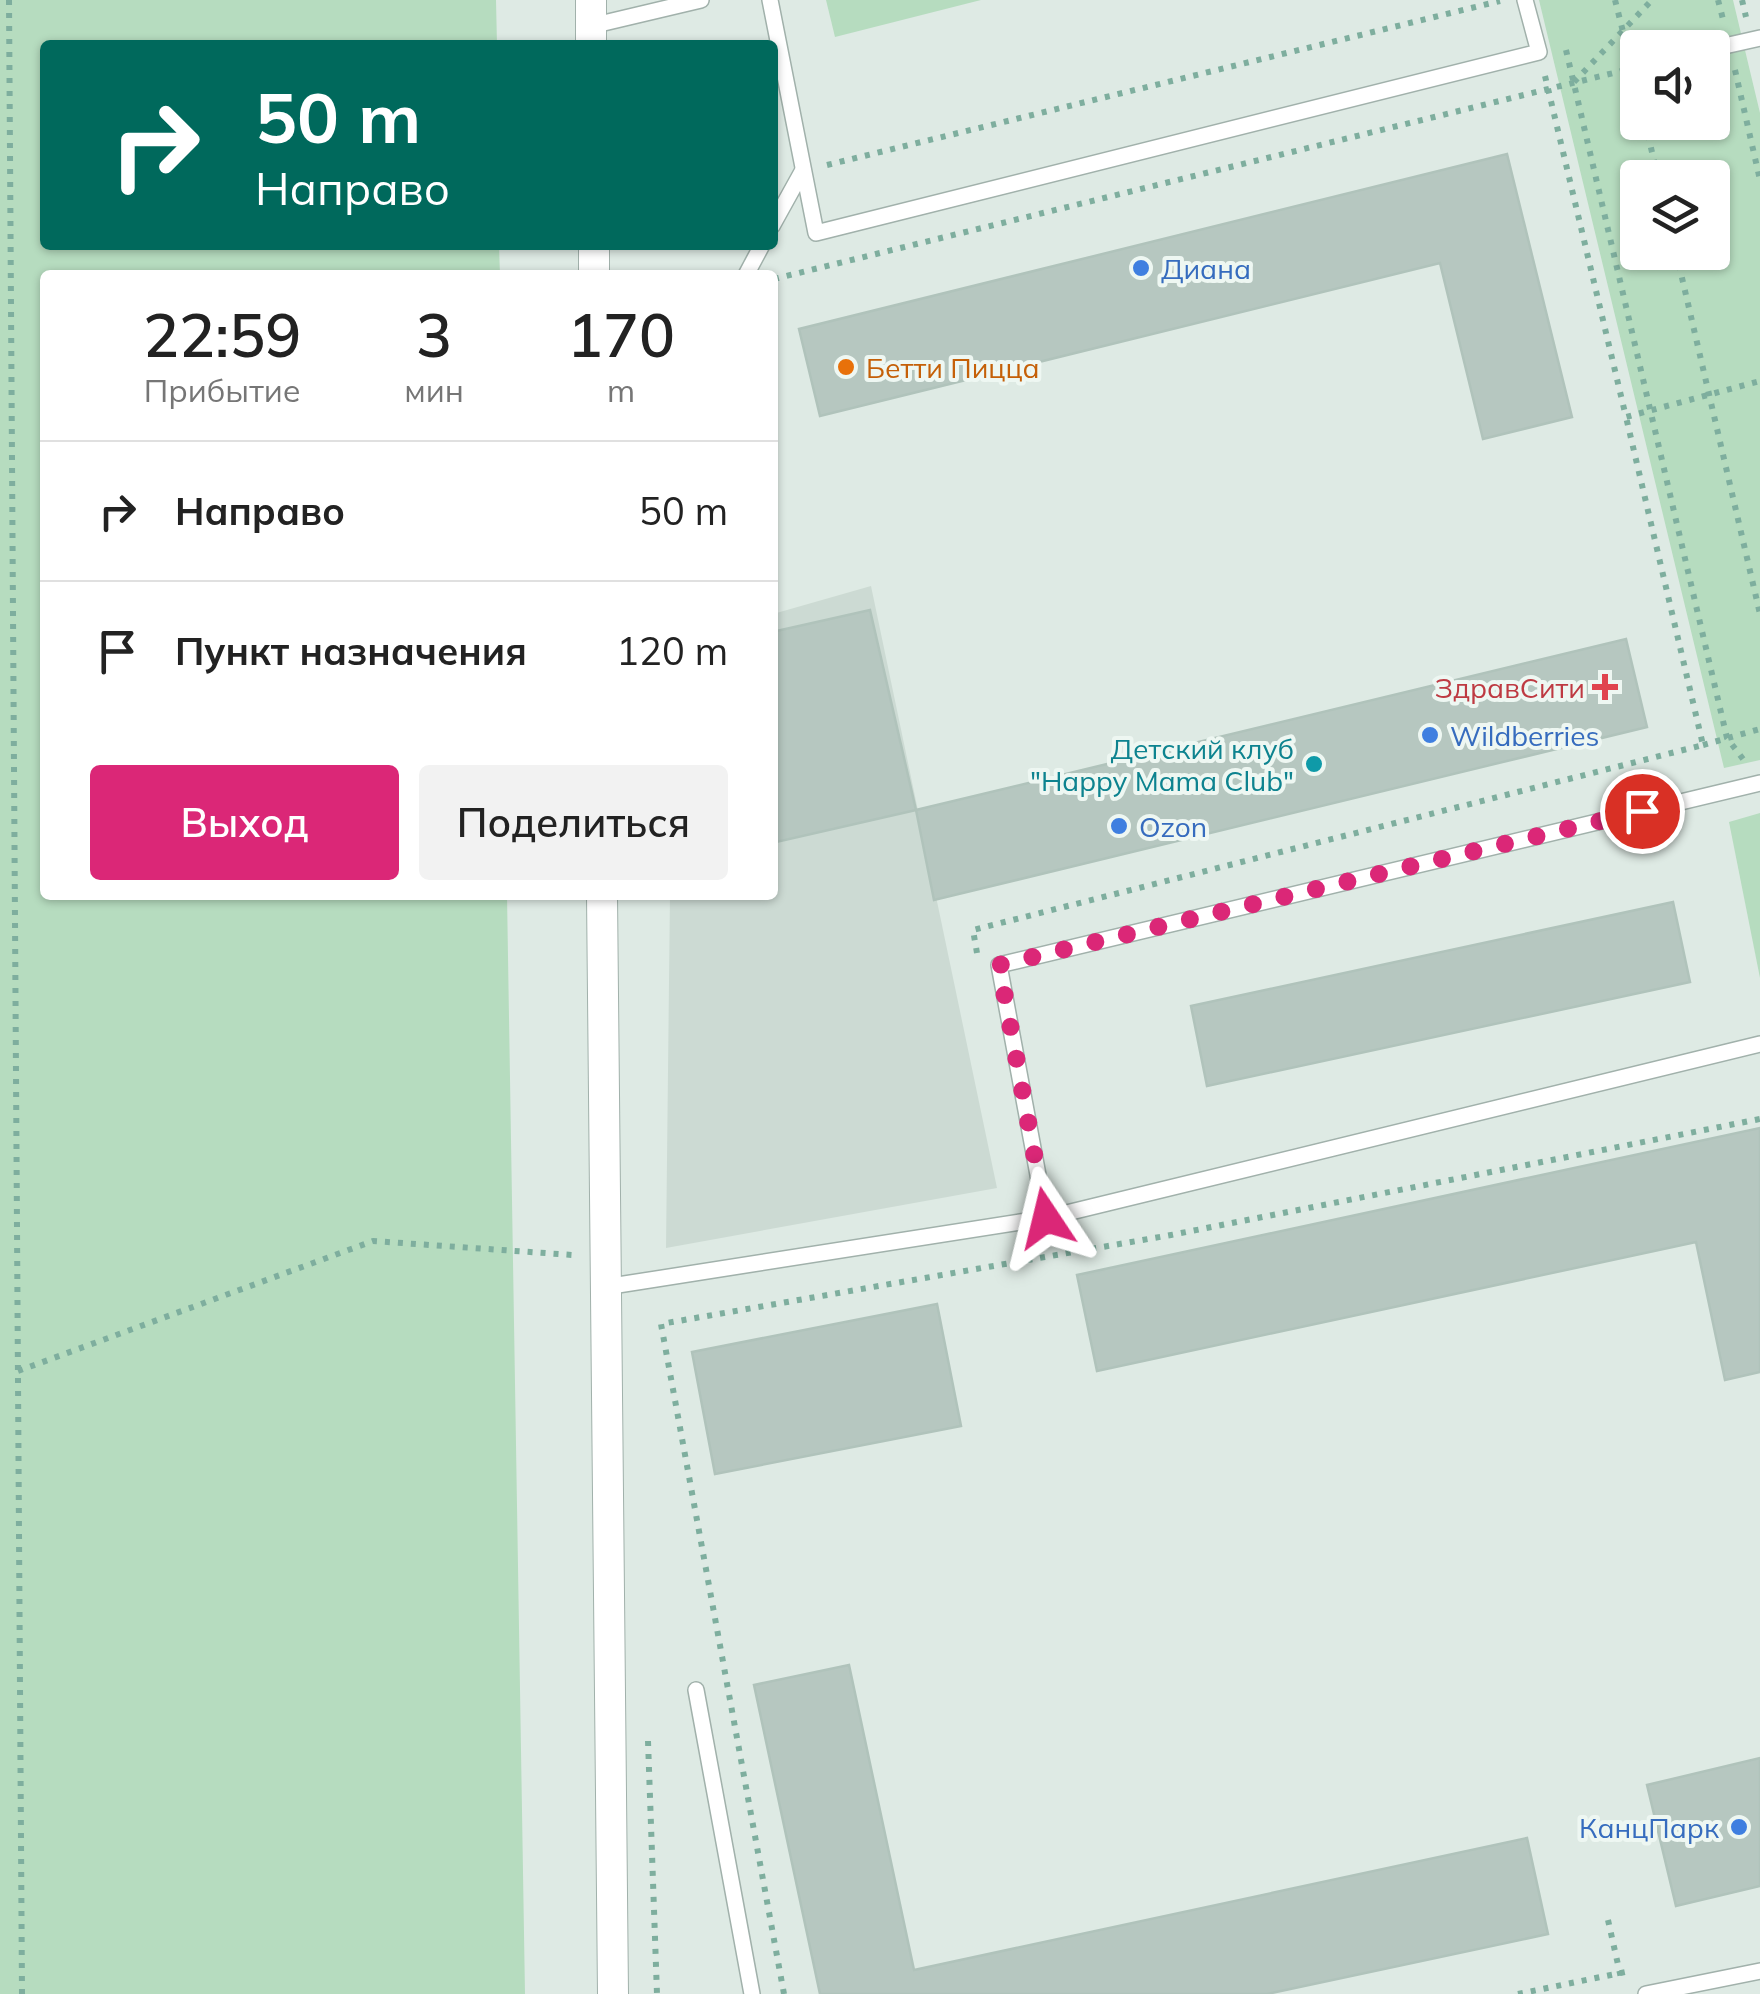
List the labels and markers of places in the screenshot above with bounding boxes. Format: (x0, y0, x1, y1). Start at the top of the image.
place label: Диана (1161, 251, 1251, 286)
marker: Диана (1130, 257, 1152, 279)
place label: Бетти Пицца (866, 350, 1040, 385)
marker: Бетти Пицца (835, 356, 857, 378)
place label: ЗдравСити (1435, 670, 1585, 705)
marker: ЗдравСити (1594, 676, 1616, 698)
place label: Wildberries (1450, 718, 1599, 753)
marker: Wildberries (1419, 724, 1441, 746)
place label: Детский клуб "Happy Mama Club" (1030, 731, 1294, 798)
marker: Детский клуб "Happy Mama Club" (1303, 753, 1325, 775)
pin (1600, 769, 1685, 854)
place label: Ozon (1139, 809, 1207, 844)
marker: Ozon (1108, 815, 1130, 837)
place label: КанцПарк (1579, 1810, 1720, 1845)
marker: КанцПарк (1728, 1816, 1750, 1838)

